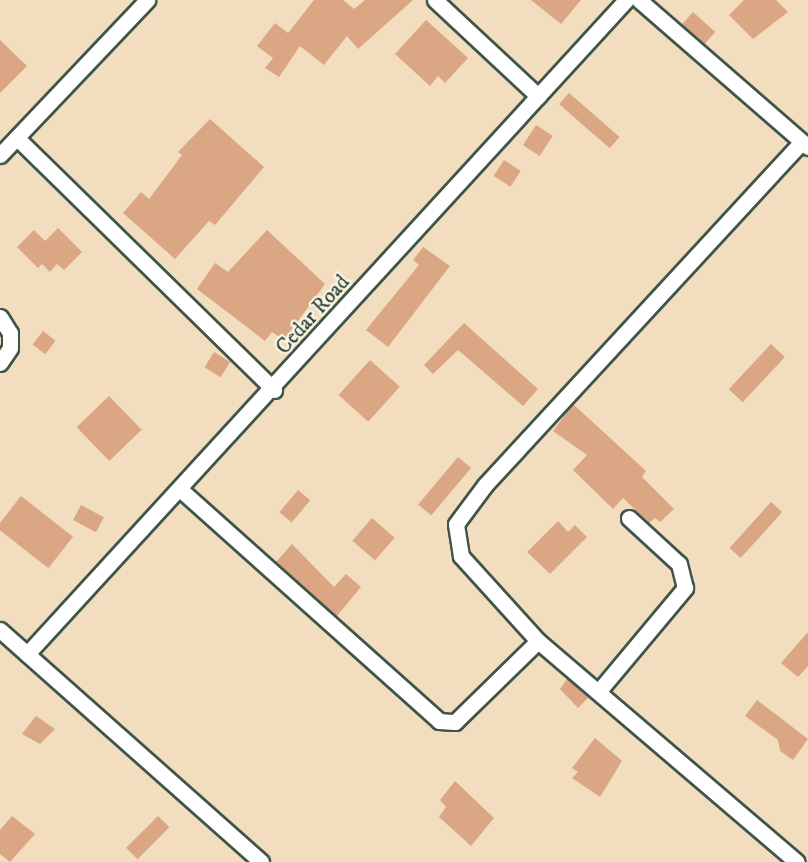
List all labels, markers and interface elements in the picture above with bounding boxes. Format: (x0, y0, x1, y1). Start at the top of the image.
street label: Cedar Road (271, 270, 355, 360)

